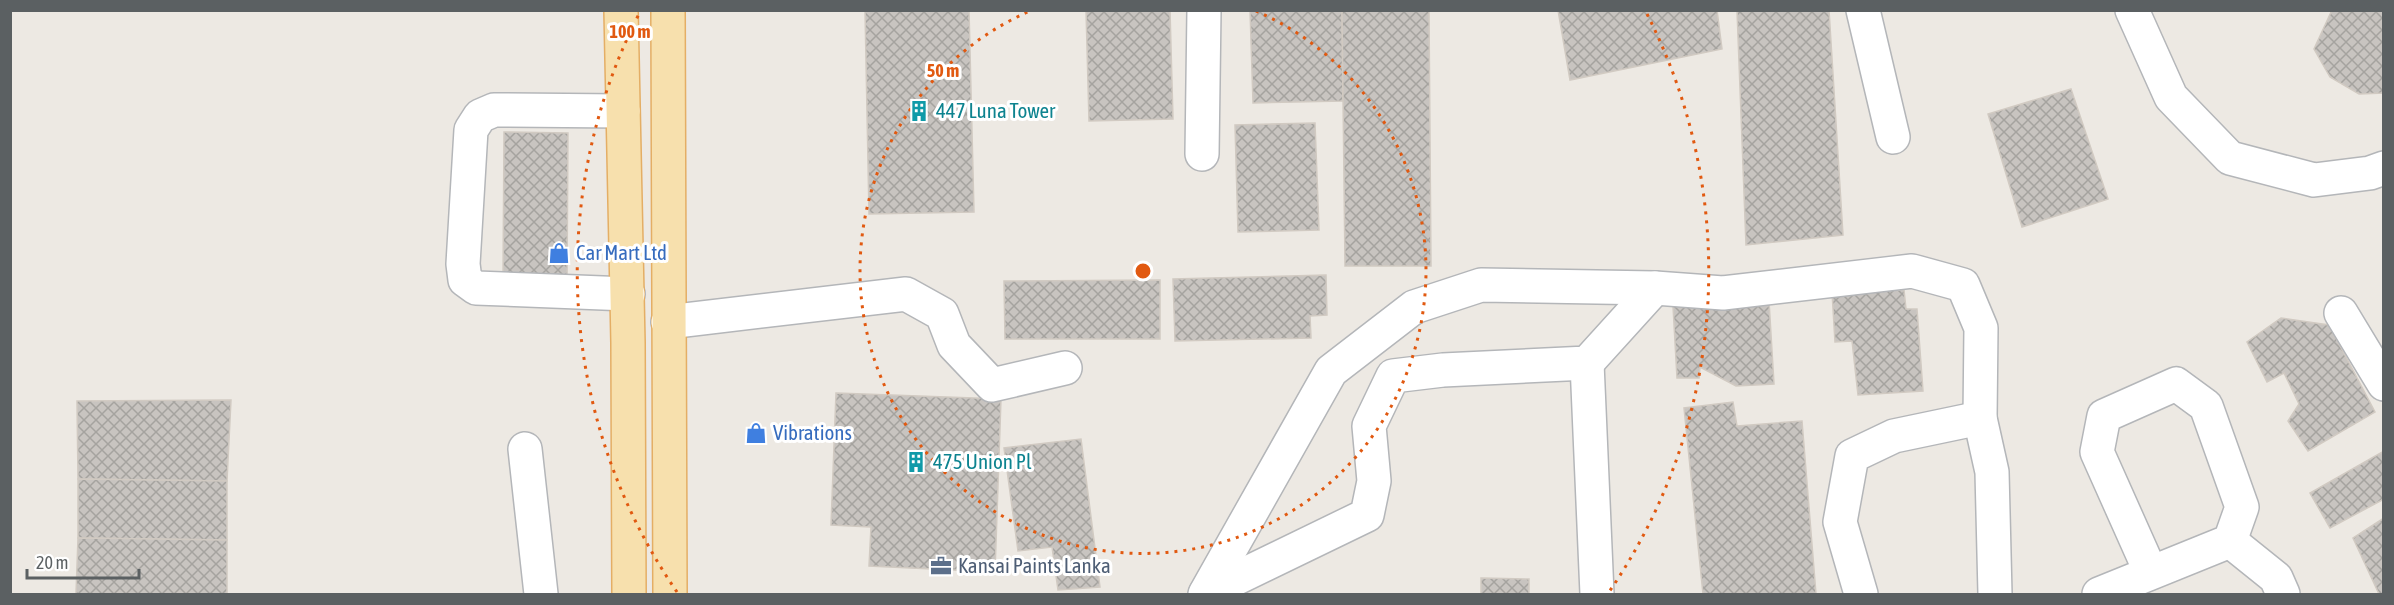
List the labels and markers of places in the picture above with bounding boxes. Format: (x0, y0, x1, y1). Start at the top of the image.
place label: 447 Luna Tower (936, 98, 1056, 122)
building icon: 447 Luna Tower (907, 99, 931, 123)
place label: Car Mart Ltd (576, 240, 667, 264)
shop icon: Car Mart Ltd (547, 241, 571, 265)
centre of rings (1133, 261, 1153, 281)
place label: Vibrations (773, 420, 852, 444)
shop icon: Vibrations (744, 421, 768, 445)
place label: 475 Union Pl (933, 449, 1032, 473)
building icon: 475 Union Pl (904, 450, 928, 474)
place label: Kansai Paints Lanka (958, 553, 1111, 577)
office icon: Kansai Paints Lanka (929, 554, 953, 578)

